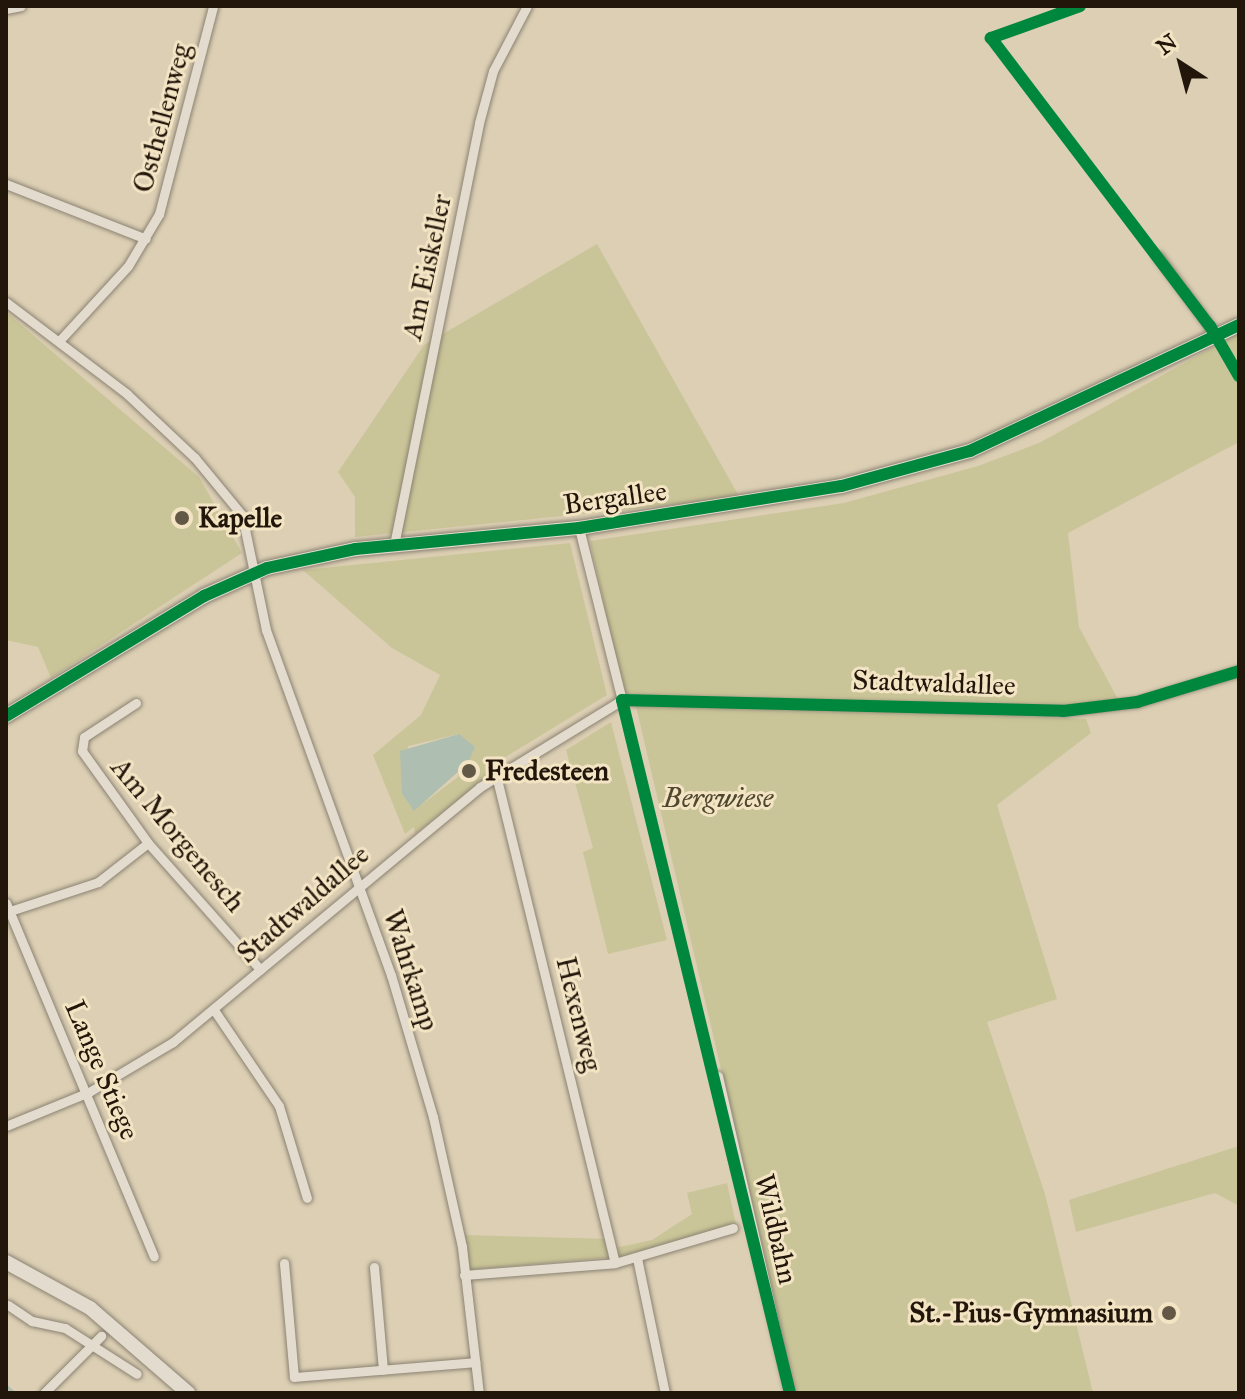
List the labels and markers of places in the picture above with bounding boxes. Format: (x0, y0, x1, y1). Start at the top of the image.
place label: Kapelle (198, 501, 282, 535)
marker: Kapelle (173, 509, 191, 527)
place label: Fredesteen (485, 754, 609, 788)
marker: Fredesteen (460, 762, 478, 780)
place label: St.-Pius-Gymnasium (909, 1296, 1153, 1330)
marker: St.-Pius-Gymnasium (1160, 1304, 1178, 1322)

